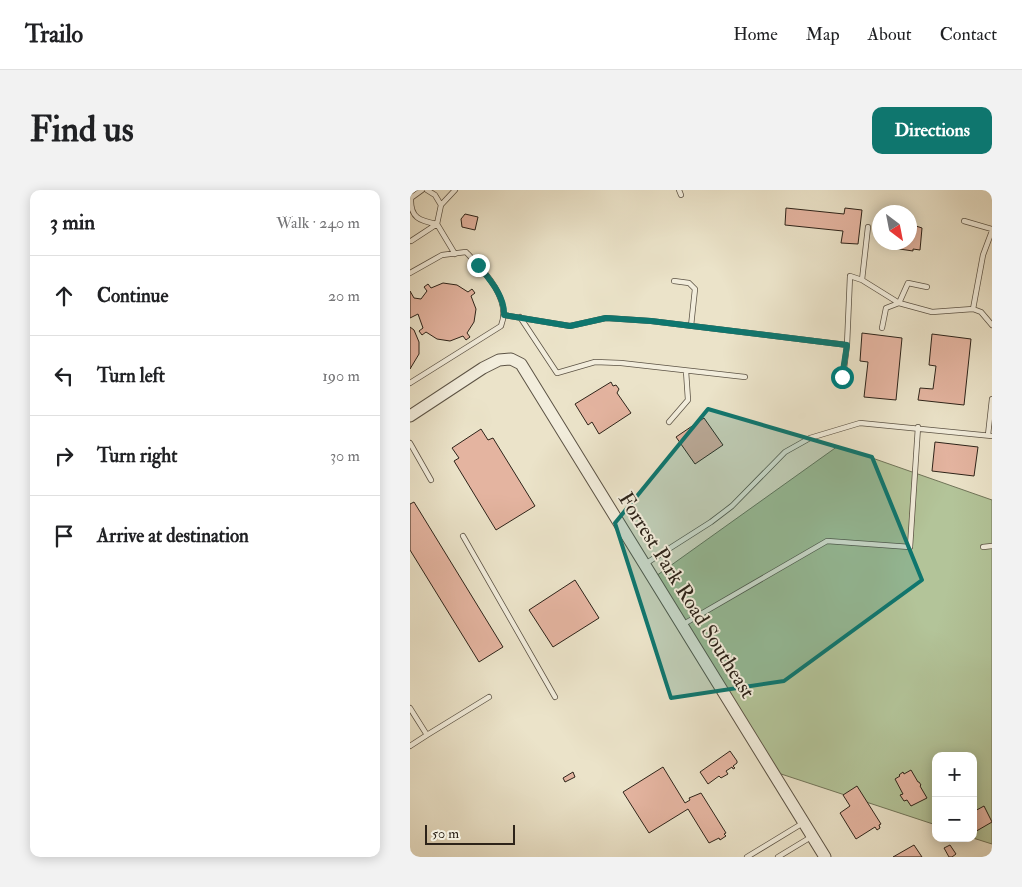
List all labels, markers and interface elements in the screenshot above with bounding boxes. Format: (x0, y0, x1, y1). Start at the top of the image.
text: Trailo (25, 19, 83, 50)
text: Home (733, 23, 778, 46)
text: Map (806, 23, 840, 46)
text: About (868, 23, 912, 46)
text: Contact (940, 23, 997, 46)
button: Directions (872, 107, 992, 154)
text: Find us (30, 108, 134, 152)
north arrow (872, 205, 917, 250)
text: 3 min (50, 209, 95, 236)
text: Walk · 240 m (276, 213, 360, 233)
route end (467, 254, 490, 277)
icon: ahead (50, 282, 78, 310)
text: Continue (97, 284, 168, 308)
text: 20 m (328, 286, 360, 306)
icon: left (50, 362, 78, 390)
text: Turn left (97, 364, 165, 388)
text: 190 m (322, 366, 360, 386)
route start (831, 366, 854, 389)
icon: right (50, 442, 78, 470)
text: Turn right (97, 444, 177, 468)
text: 30 m (330, 446, 360, 466)
street label: Forrest Park Road Southeast (612, 487, 761, 704)
icon: arrive (50, 522, 78, 550)
text: Arrive at destination (97, 524, 249, 548)
map controls (932, 752, 977, 842)
button: + (932, 752, 977, 797)
button: − (932, 797, 977, 842)
scale bar (425, 822, 515, 845)
text: 50 m (432, 825, 459, 842)

